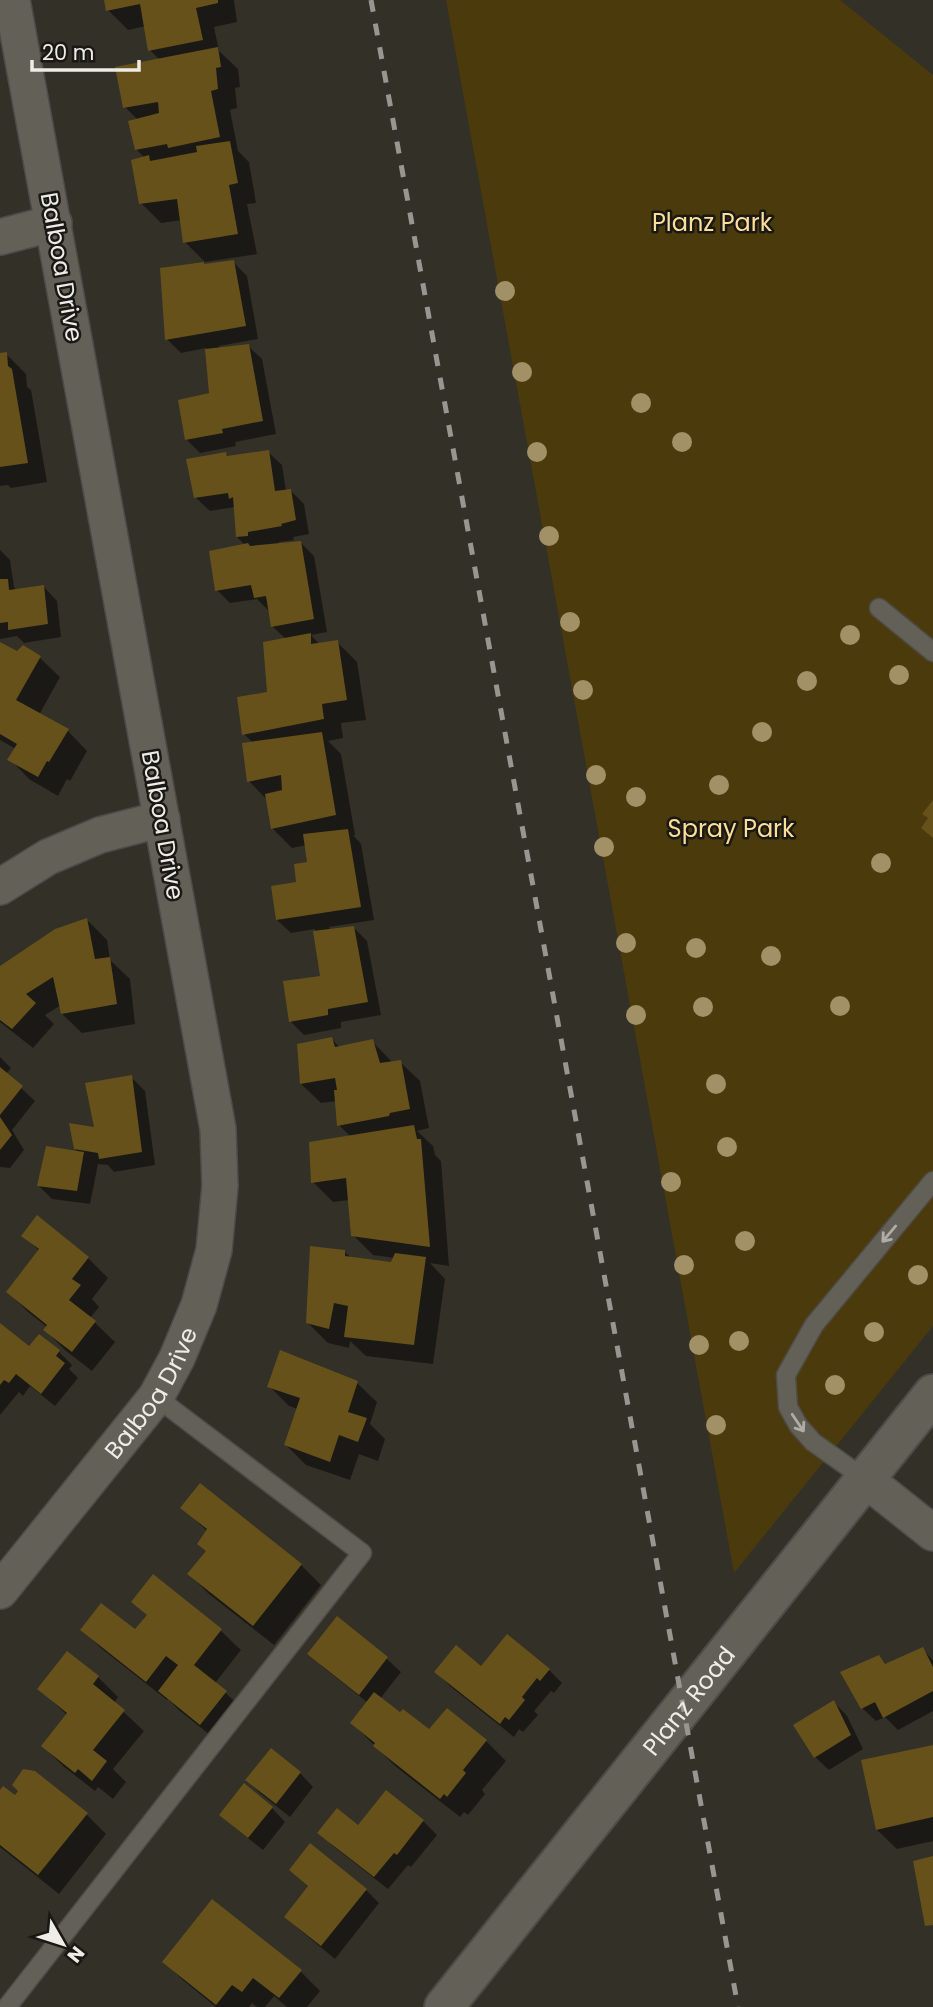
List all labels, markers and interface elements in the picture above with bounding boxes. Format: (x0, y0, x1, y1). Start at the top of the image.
scale bar (32, 28, 138, 72)
text: 20 m (42, 38, 95, 67)
street label: Balboa Drive (33, 190, 91, 344)
park label: Planz Park (652, 206, 773, 239)
street label: Balboa Drive (134, 748, 192, 902)
park label: Spray Park (668, 812, 795, 845)
one-way arrow (882, 1224, 897, 1242)
street label: Balboa Drive (96, 1322, 205, 1465)
one-way arrow (791, 1413, 806, 1432)
street label: Planz Road (635, 1639, 742, 1762)
north arrow (28, 1909, 98, 1979)
text: N (61, 1940, 91, 1968)

